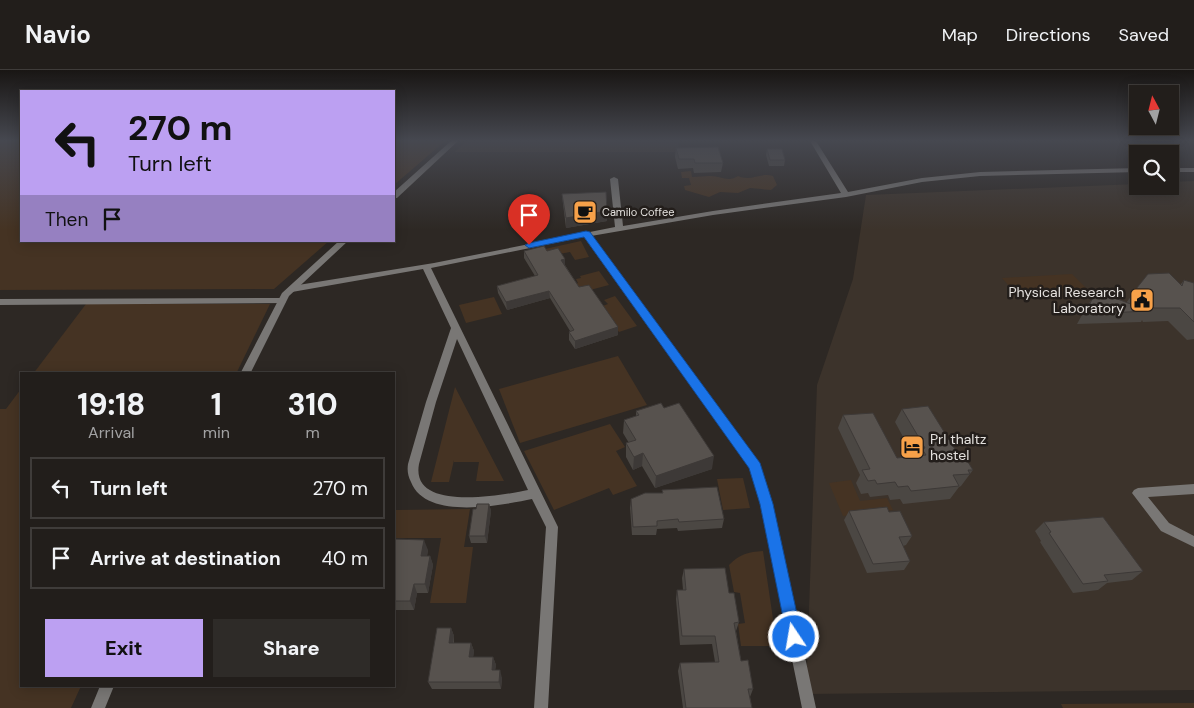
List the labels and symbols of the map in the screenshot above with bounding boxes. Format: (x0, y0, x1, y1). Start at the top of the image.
north arrow (1129, 85, 1179, 135)
pin (508, 194, 550, 245)
cafe icon: Camilo Coffee (572, 199, 598, 225)
place label: Camilo Coffee (602, 205, 674, 219)
place label: Physical Research Laboratory (1008, 283, 1124, 317)
public building icon: Physical Research Laboratory (1129, 287, 1155, 313)
place label: Prl thaltz hostel (930, 430, 986, 464)
hotel icon: Prl thaltz hostel (899, 434, 925, 460)
position arrow (767, 610, 819, 662)

